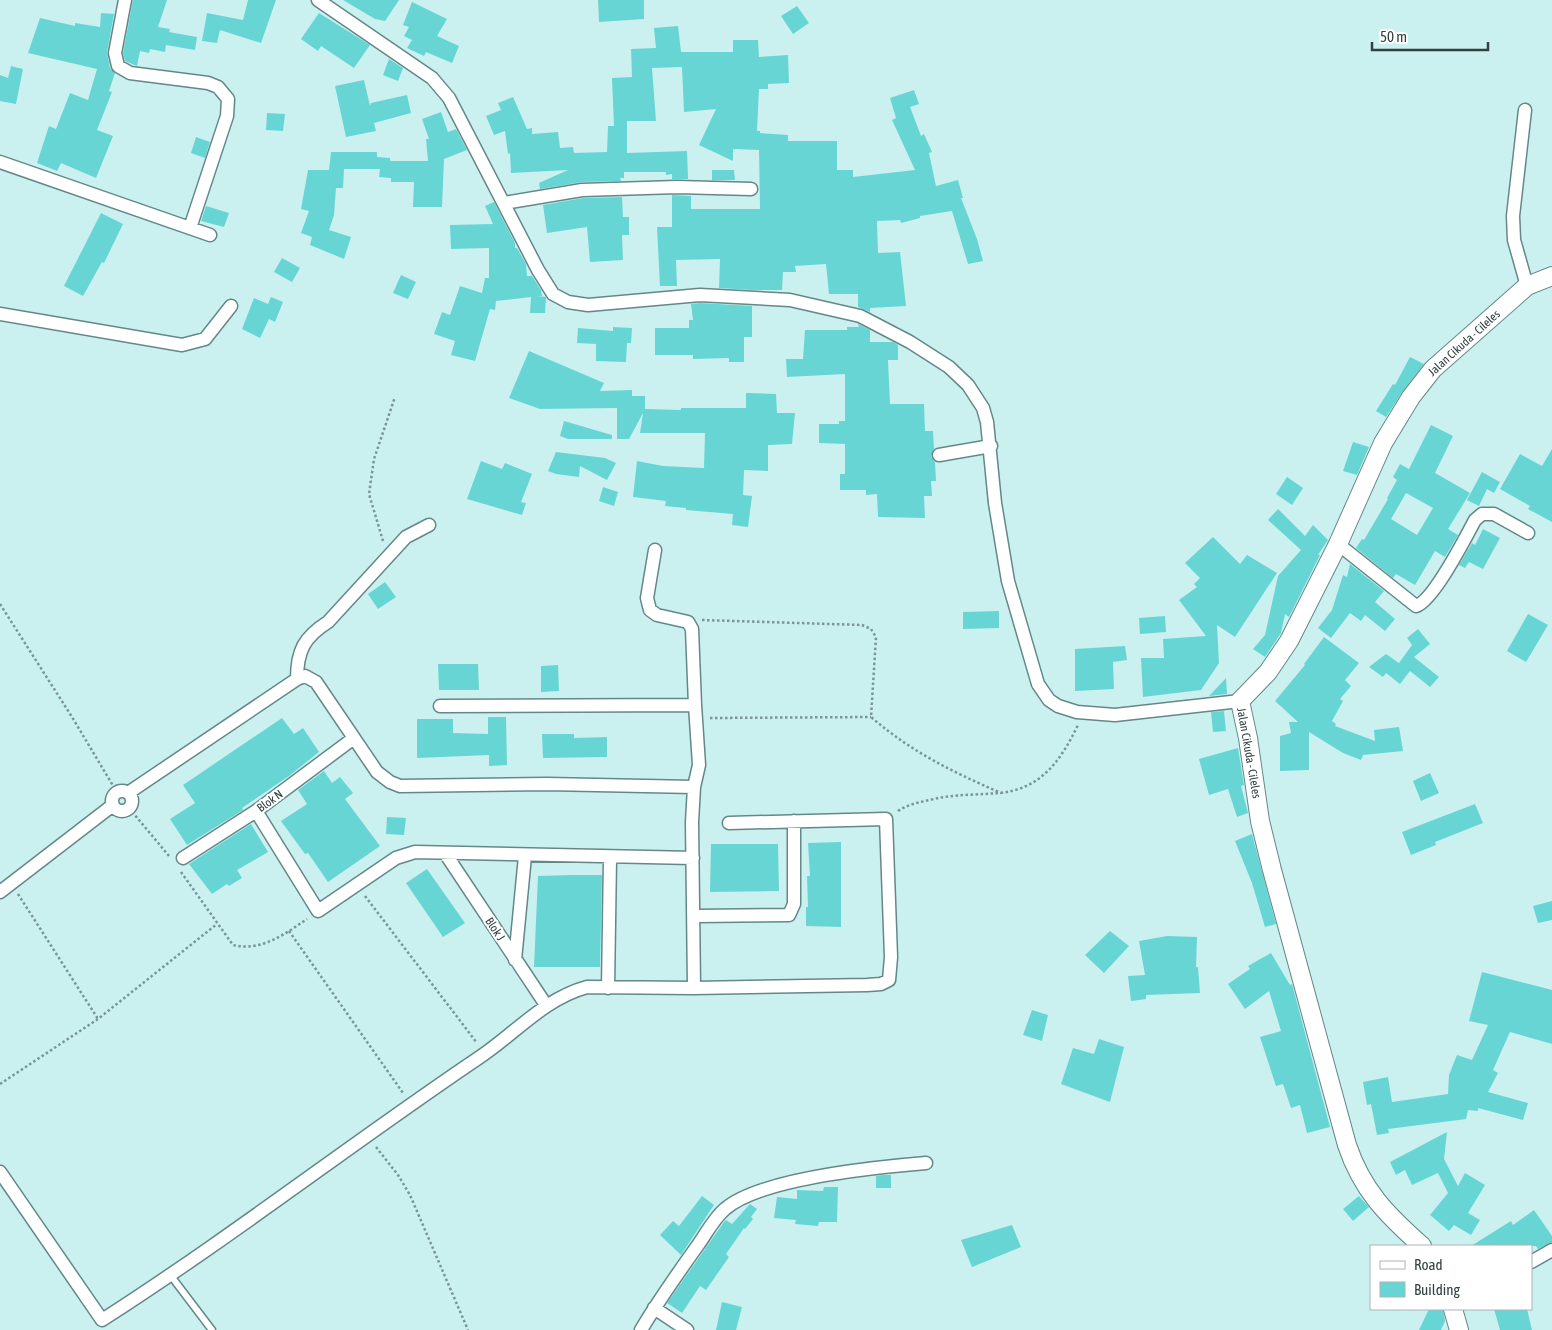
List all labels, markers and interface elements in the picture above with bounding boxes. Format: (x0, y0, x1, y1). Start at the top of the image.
scale bar (1372, 20, 1488, 52)
text: 50 m (1380, 28, 1407, 45)
street label: Jalan Cikuda - Cileles (1425, 307, 1503, 379)
street label: Jalan Cikuda - Cileles (1234, 707, 1264, 799)
street label: Blok N (254, 787, 286, 815)
street label: Blok J (482, 915, 508, 943)
legend (1370, 1245, 1532, 1310)
text: Road (1414, 1256, 1443, 1273)
text: Building (1414, 1281, 1460, 1298)

